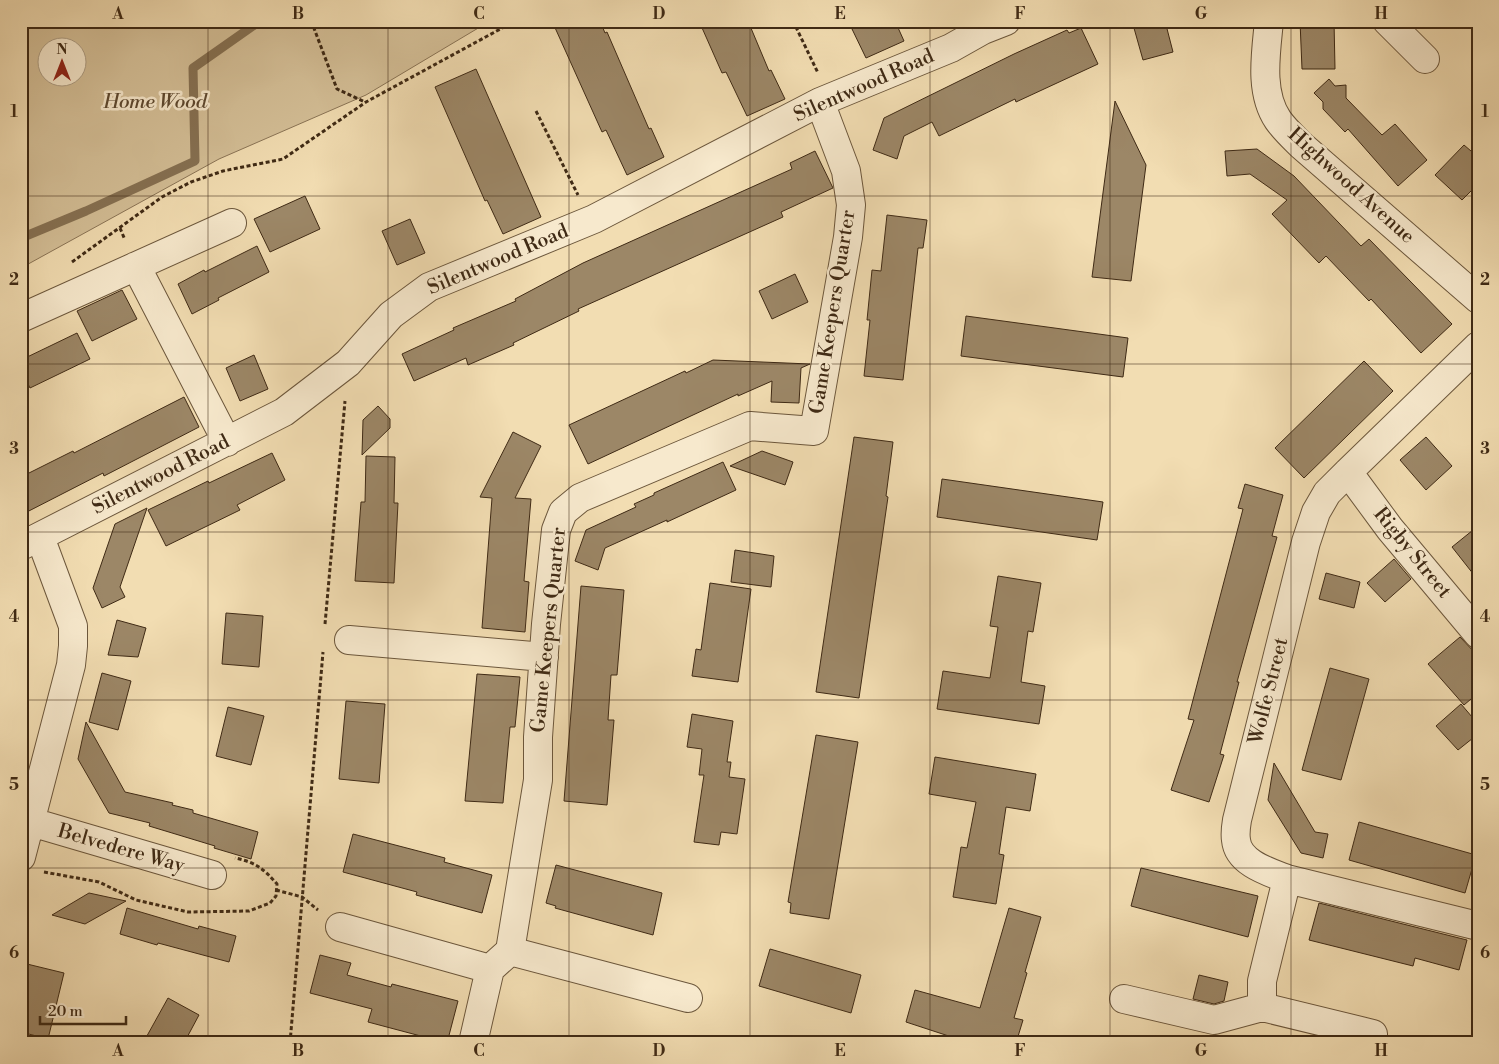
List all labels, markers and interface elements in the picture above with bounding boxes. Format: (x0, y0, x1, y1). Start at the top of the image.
text: A (111, 4, 124, 24)
text: B (292, 4, 304, 24)
text: C (473, 4, 485, 24)
text: D (653, 4, 666, 24)
text: E (834, 4, 846, 24)
text: F (1014, 4, 1026, 24)
text: G (1195, 4, 1208, 24)
text: H (1374, 4, 1388, 24)
north arrow (38, 38, 88, 88)
text: N (56, 41, 68, 59)
street label: Silentwood Road (790, 44, 939, 128)
park label: Home Wood (102, 90, 208, 115)
text: 1 (10, 102, 18, 122)
text: 1 (1481, 102, 1489, 122)
street label: Highwood Avenue (1282, 122, 1420, 250)
street label: Game Keepers Quarter (805, 208, 862, 416)
street label: Silentwood Road (424, 219, 573, 301)
text: 2 (9, 270, 19, 290)
text: 2 (1480, 270, 1490, 290)
street label: Silentwood Road (88, 429, 235, 520)
text: 3 (9, 439, 19, 459)
text: 3 (1480, 439, 1490, 459)
street label: Rigby Street (1368, 502, 1456, 604)
street label: Game Keepers Quarter (526, 526, 572, 734)
text: 4 (9, 607, 20, 627)
text: 4 (1480, 607, 1491, 627)
street label: Wolfe Street (1243, 635, 1294, 748)
text: 5 (9, 775, 19, 795)
text: 5 (1480, 775, 1490, 795)
street label: Belvedere Way (54, 819, 188, 879)
text: 6 (9, 943, 19, 963)
text: 6 (1480, 943, 1490, 963)
scale bar (40, 994, 126, 1026)
text: 20 m (48, 1002, 83, 1021)
text: A (111, 1041, 124, 1061)
text: B (292, 1041, 304, 1061)
text: C (473, 1041, 485, 1061)
text: D (653, 1041, 666, 1061)
text: E (834, 1041, 846, 1061)
text: F (1014, 1041, 1026, 1061)
text: G (1195, 1041, 1208, 1061)
text: H (1374, 1041, 1388, 1061)

